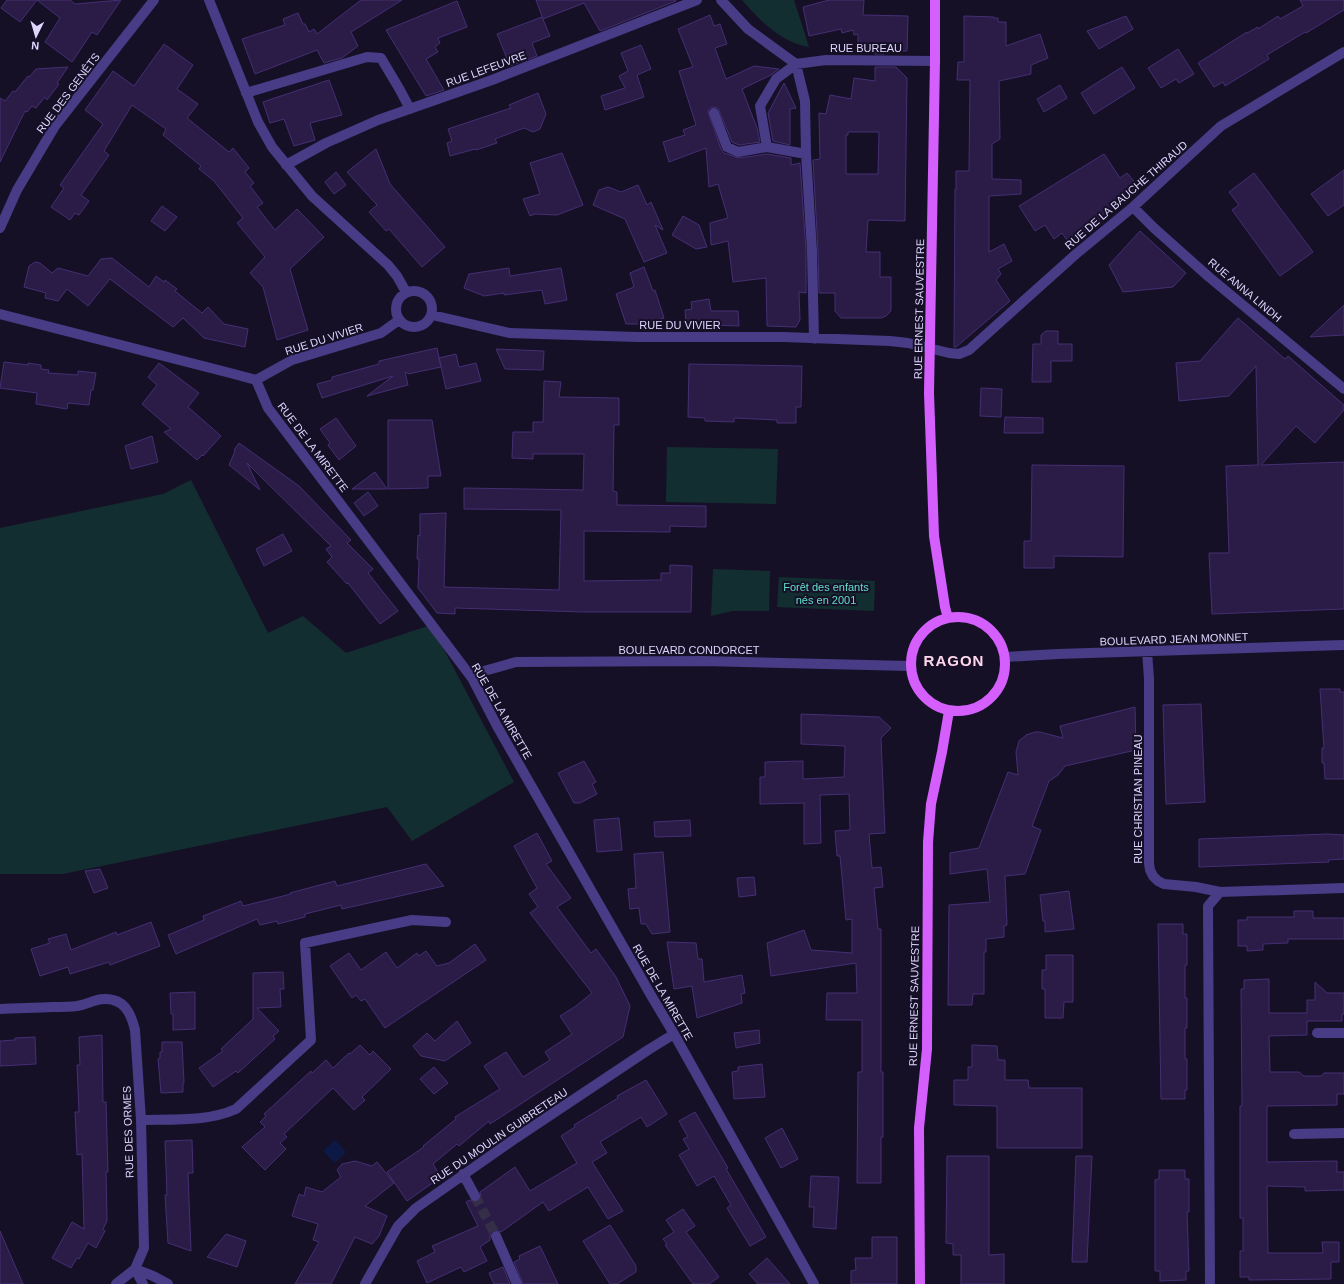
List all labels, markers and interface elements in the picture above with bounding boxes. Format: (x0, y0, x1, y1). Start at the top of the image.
north arrow (16, 16, 56, 56)
text: N (31, 40, 40, 52)
street label: RUE BUREAU (830, 42, 902, 54)
street label: RUE LEFEUVRE (444, 49, 528, 89)
street label: RUE DES GENÊTS (34, 51, 102, 135)
street label: RUE DE LA BAUCHE THIRAUD (1062, 139, 1190, 251)
street label: RUE ERNEST SAUVESTRE (912, 239, 926, 379)
street label: RUE ANNA LINDH (1206, 256, 1284, 324)
street label: RUE DU VIVIER (639, 319, 721, 331)
street label: RUE DU VIVIER (283, 321, 365, 357)
street label: RUE DE LA MIRETTE (275, 400, 351, 494)
park label: Forêt des enfants nés en 2001 (783, 581, 869, 606)
street label: BOULEVARD JEAN MONNET (1099, 630, 1249, 648)
street label: BOULEVARD CONDORCET (619, 644, 760, 656)
district label: RAGON (924, 652, 984, 669)
street label: RUE DE LA MIRETTE (470, 661, 534, 761)
street label: RUE CHRISTIAN PINEAU (1132, 734, 1144, 864)
street label: RUE ERNEST SAUVESTRE (907, 926, 921, 1066)
street label: RUE DE LA MIRETTE (631, 942, 695, 1042)
street label: RUE DES ORMES (120, 1086, 136, 1178)
street label: RUE DU MOULIN GUIBRETEAU (428, 1086, 570, 1186)

